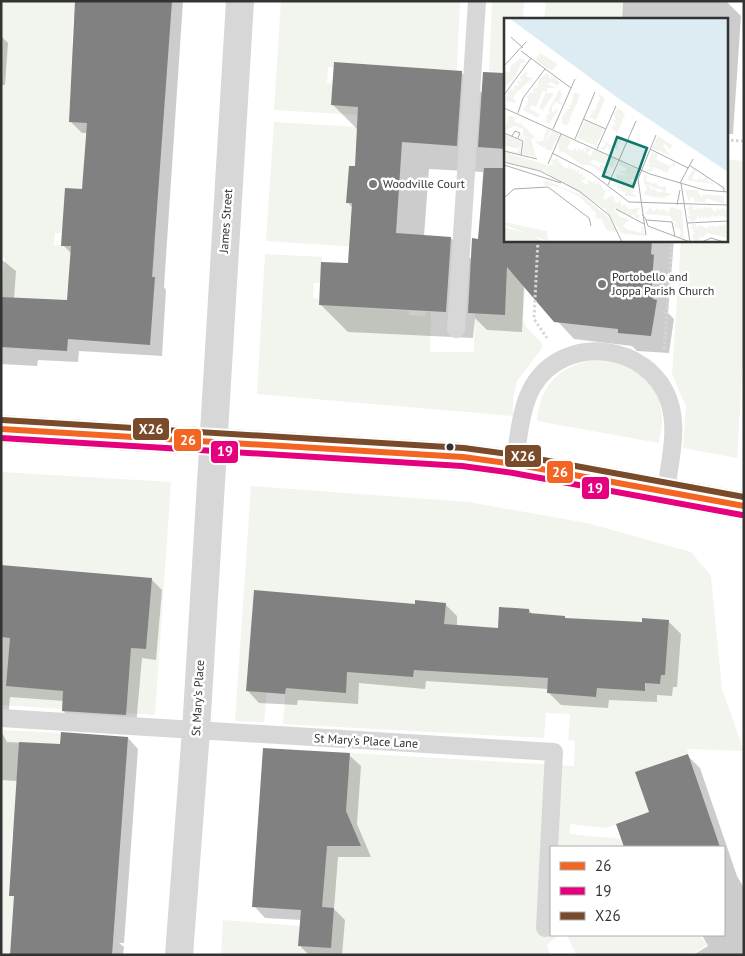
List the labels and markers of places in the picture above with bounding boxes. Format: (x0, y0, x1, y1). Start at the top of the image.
place label: Woodville Court (383, 176, 465, 191)
marker: Woodville Court (367, 178, 379, 190)
place label: Portobello and Joppa Parish Church (611, 269, 714, 298)
marker: Portobello and Joppa Parish Church (596, 278, 608, 290)
unlabelled marker (445, 442, 455, 452)

